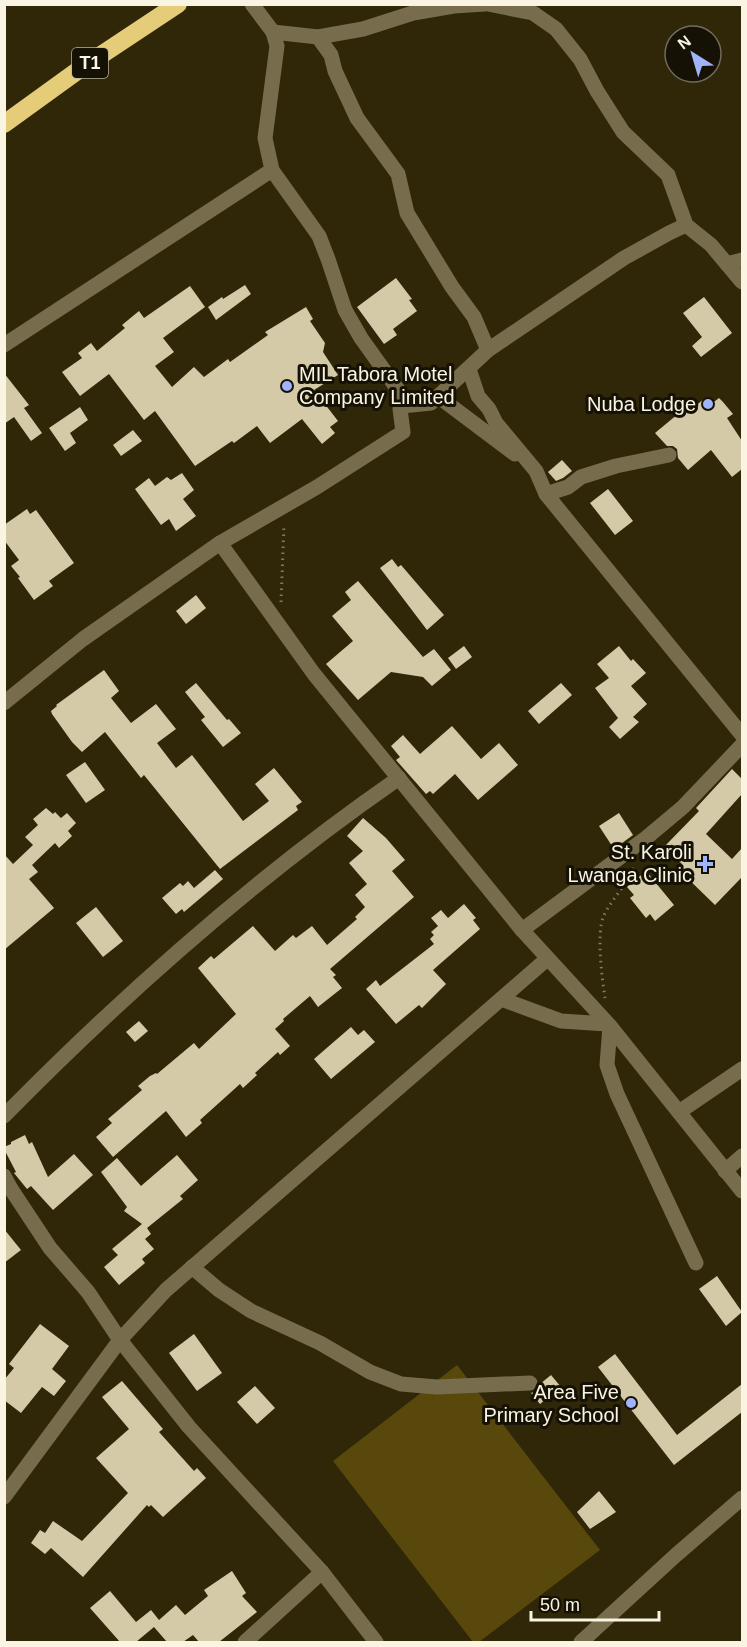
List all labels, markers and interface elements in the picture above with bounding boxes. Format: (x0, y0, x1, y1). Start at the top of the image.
north arrow (663, 24, 723, 84)
text: N (675, 32, 694, 53)
road number: T1 (72, 48, 108, 78)
place label: MIL Tabora Motel Company Limited (299, 363, 455, 408)
marker: MIL Tabora Motel Company Limited (280, 379, 294, 393)
place label: Nuba Lodge (587, 393, 696, 415)
marker: Nuba Lodge (701, 397, 715, 411)
place label: St. Karoli Lwanga Clinic (567, 841, 692, 886)
marker: St. Karoli Lwanga Clinic (696, 855, 714, 873)
place label: Area Five Primary School (483, 1381, 619, 1426)
marker: Area Five Primary School (624, 1396, 638, 1410)
scale bar (531, 1584, 658, 1622)
text: 50 m (540, 1595, 580, 1615)

